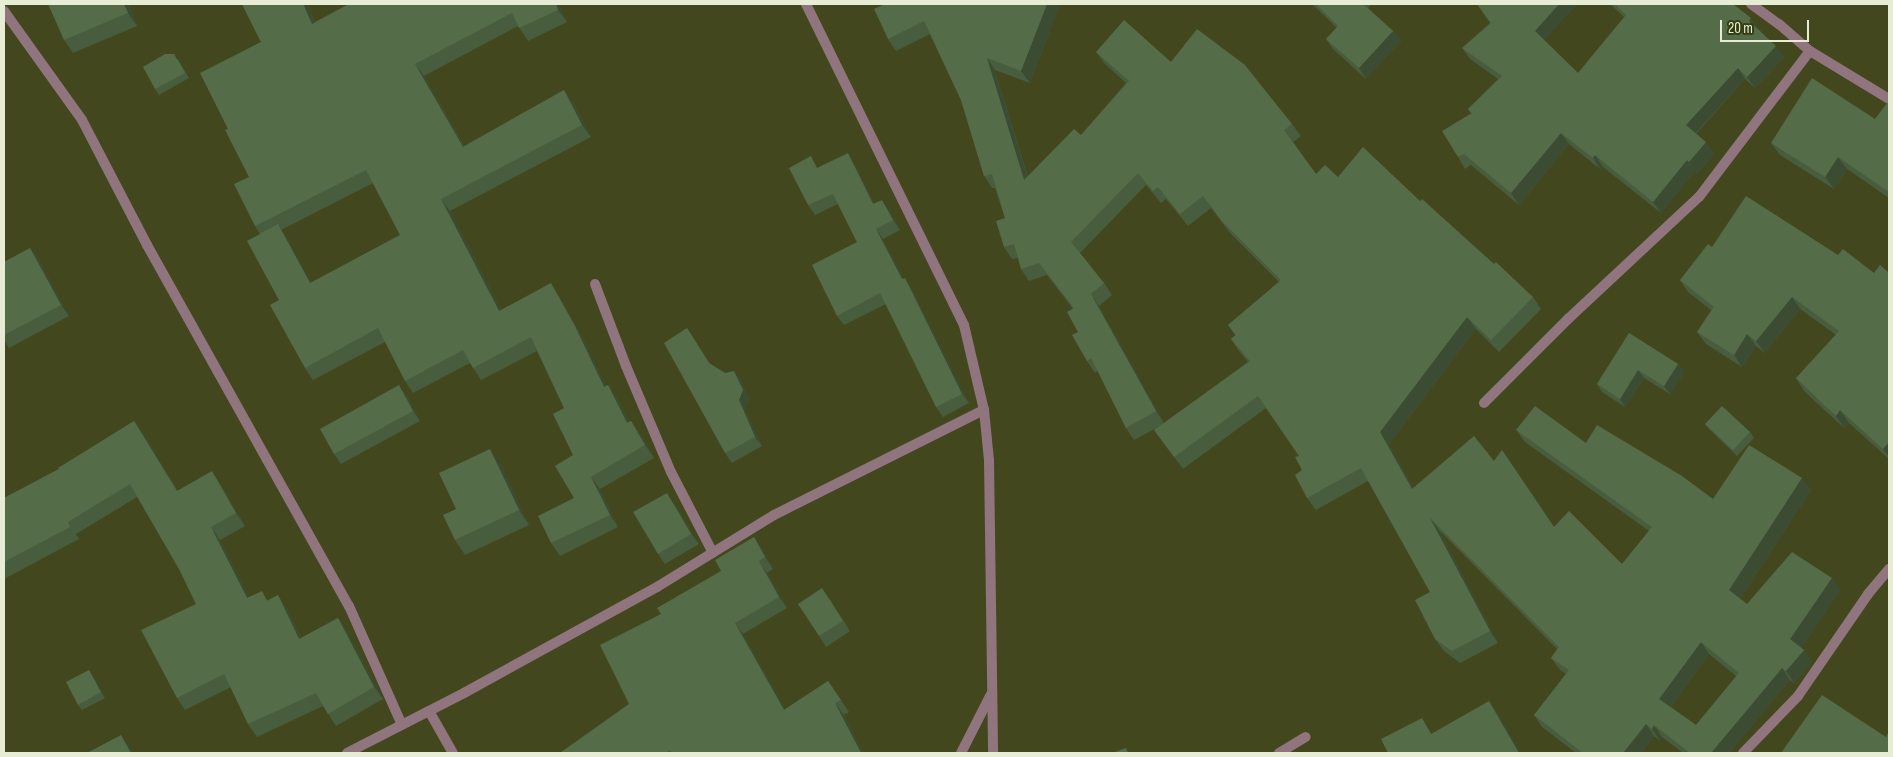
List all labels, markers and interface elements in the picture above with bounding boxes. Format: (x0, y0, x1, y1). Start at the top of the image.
scale bar (1723, 10, 1812, 42)
text: 20 m (1728, 19, 1753, 38)

